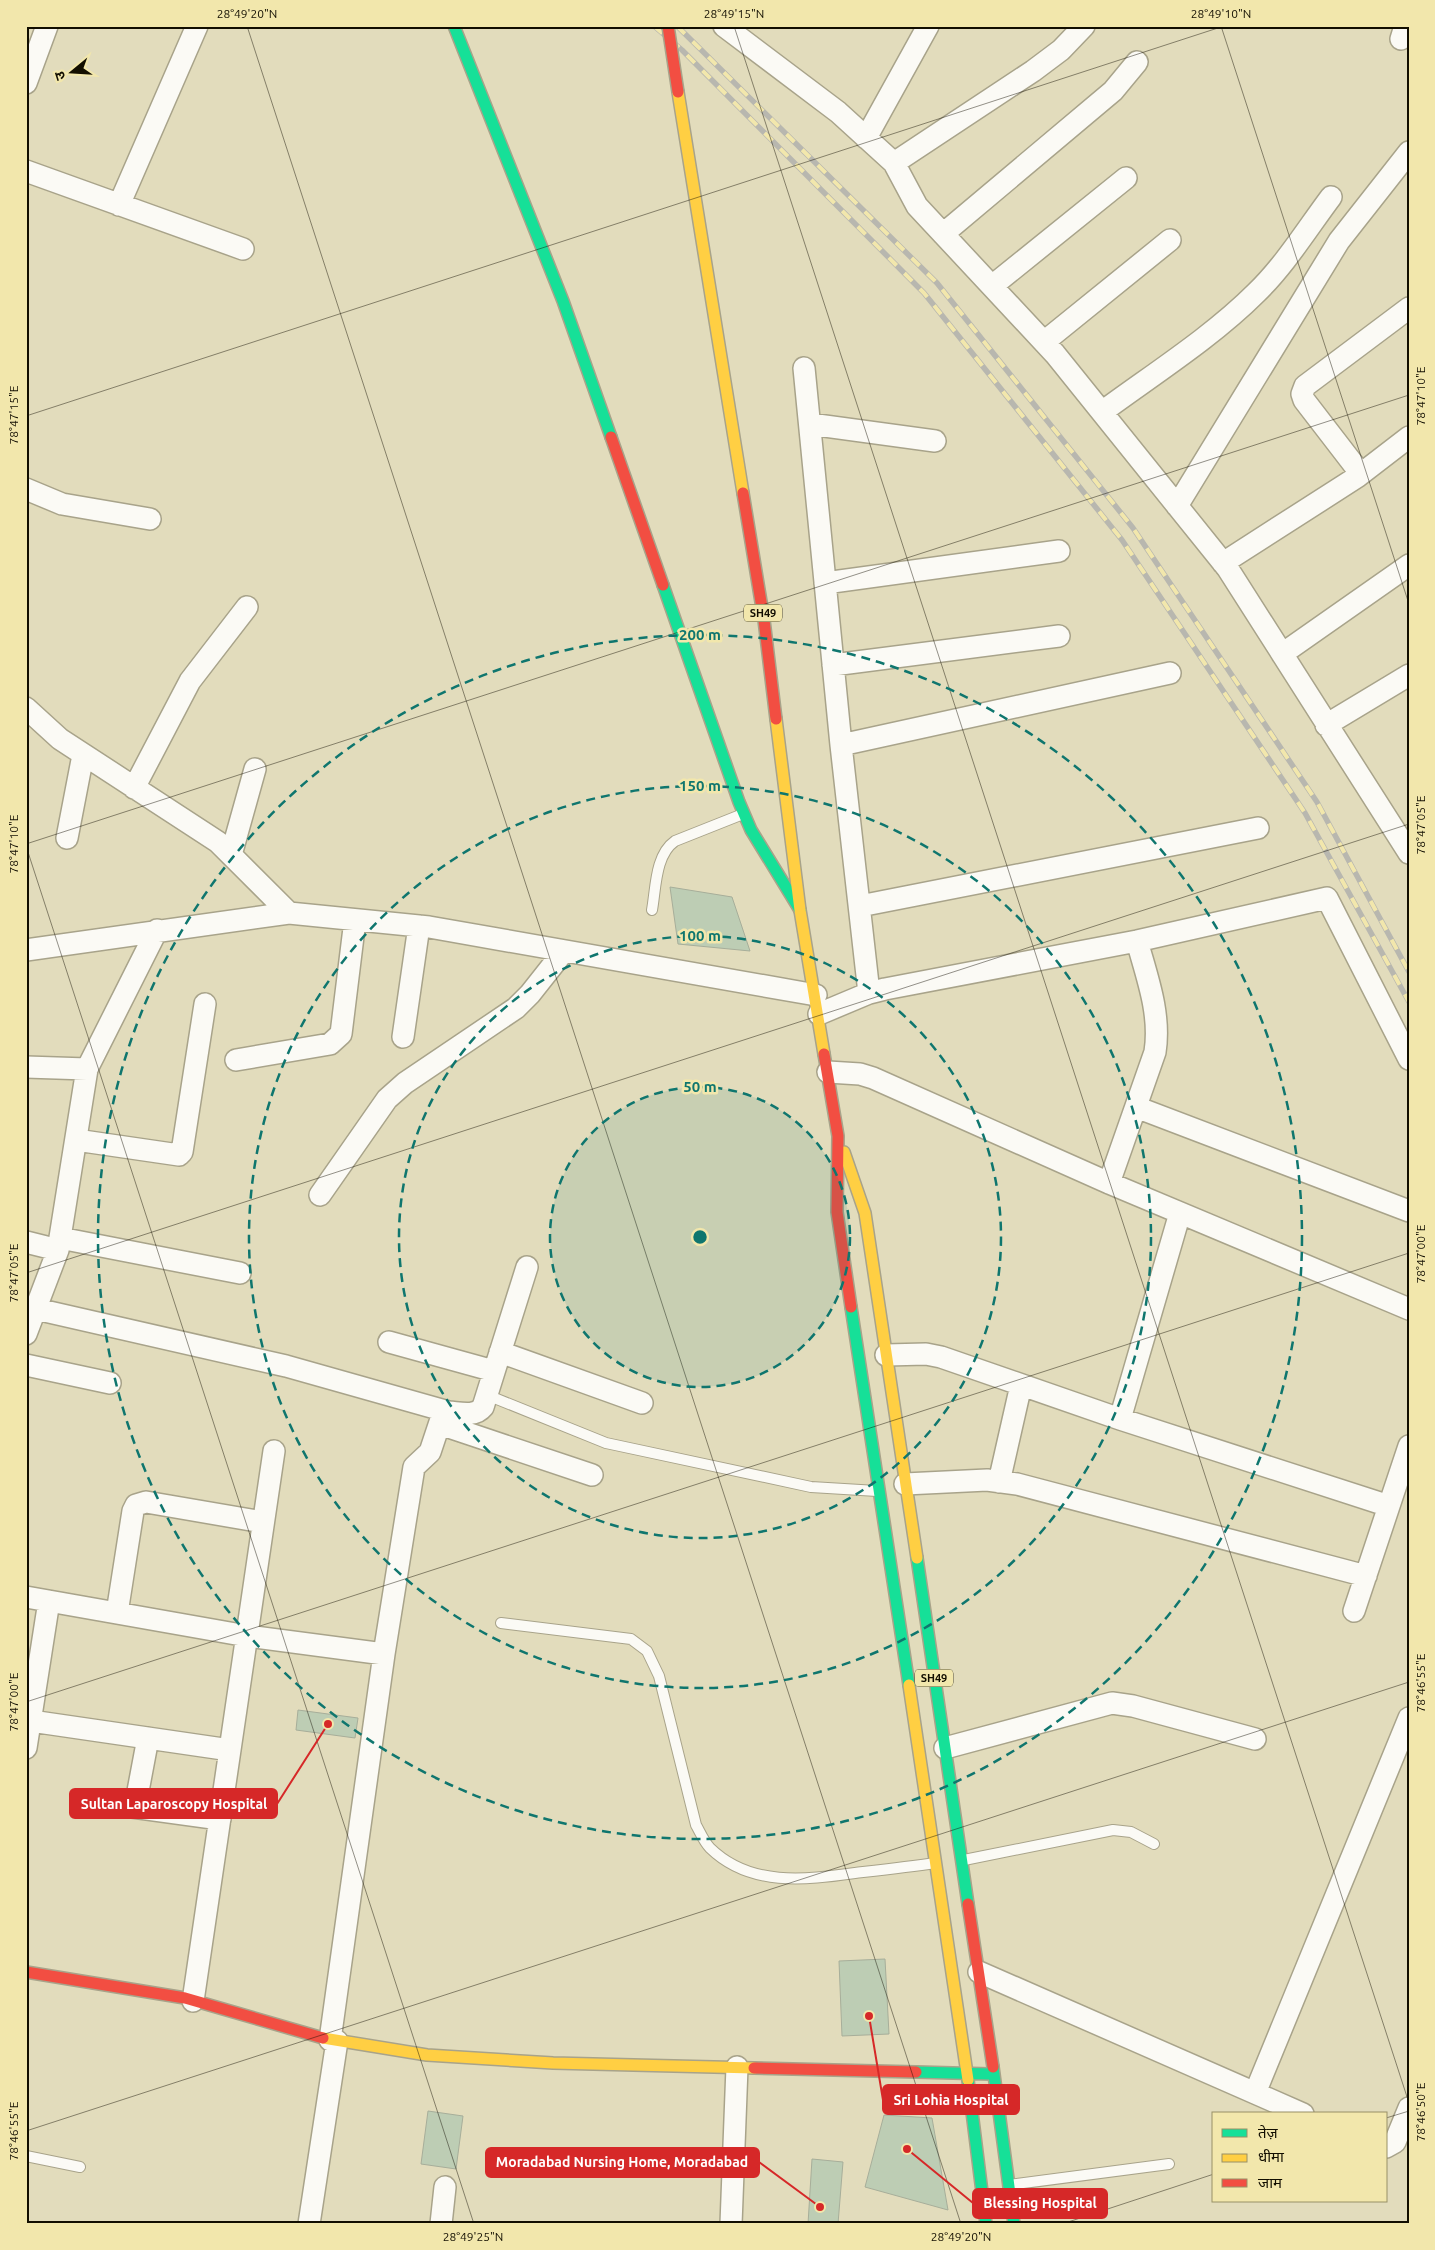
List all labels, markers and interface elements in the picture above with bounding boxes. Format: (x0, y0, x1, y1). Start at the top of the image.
text: 28°49'20"N (217, 7, 277, 20)
text: 28°49'15"N (704, 7, 764, 20)
text: 28°49'10"N (1191, 7, 1251, 20)
north arrow (48, 48, 98, 98)
text: उ (51, 69, 69, 82)
text: 78°47'10"E (1414, 366, 1427, 425)
text: 78°47'15"E (7, 385, 20, 444)
road number: SH49 (744, 604, 782, 622)
text: 200 m (679, 626, 721, 643)
text: 150 m (679, 777, 721, 794)
text: 78°47'05"E (1414, 795, 1427, 854)
text: 78°47'10"E (7, 814, 20, 873)
text: 100 m (679, 927, 721, 944)
text: 50 m (683, 1078, 717, 1095)
text: 78°47'00"E (1414, 1224, 1427, 1283)
centre of rings (691, 1228, 709, 1246)
text: 78°47'05"E (7, 1243, 20, 1302)
text: 78°46'55"E (1414, 1653, 1427, 1712)
road number: SH49 (915, 1670, 953, 1686)
text: 78°47'00"E (7, 1672, 20, 1731)
callout: Sultan Laparoscopy Hospital (70, 1789, 277, 1818)
text: Sultan Laparoscopy Hospital (81, 1796, 267, 1812)
text: 78°46'50"E (1414, 2082, 1427, 2141)
callout: Sri Lohia Hospital (883, 2085, 1019, 2114)
text: Sri Lohia Hospital (893, 2092, 1009, 2108)
text: 78°46'55"E (7, 2101, 20, 2160)
legend (1212, 2112, 1388, 2202)
text: तेज़ (1258, 2124, 1279, 2141)
callout: Moradabad Nursing Home, Moradabad (486, 2148, 759, 2177)
text: धीमा (1258, 2148, 1285, 2165)
text: Moradabad Nursing Home, Moradabad (496, 2154, 748, 2170)
text: जाम (1258, 2174, 1283, 2191)
callout: Blessing Hospital (973, 2189, 1107, 2218)
text: Blessing Hospital (983, 2195, 1097, 2211)
text: 28°49'25"N (443, 2230, 503, 2243)
text: 28°49'20"N (931, 2230, 991, 2243)

